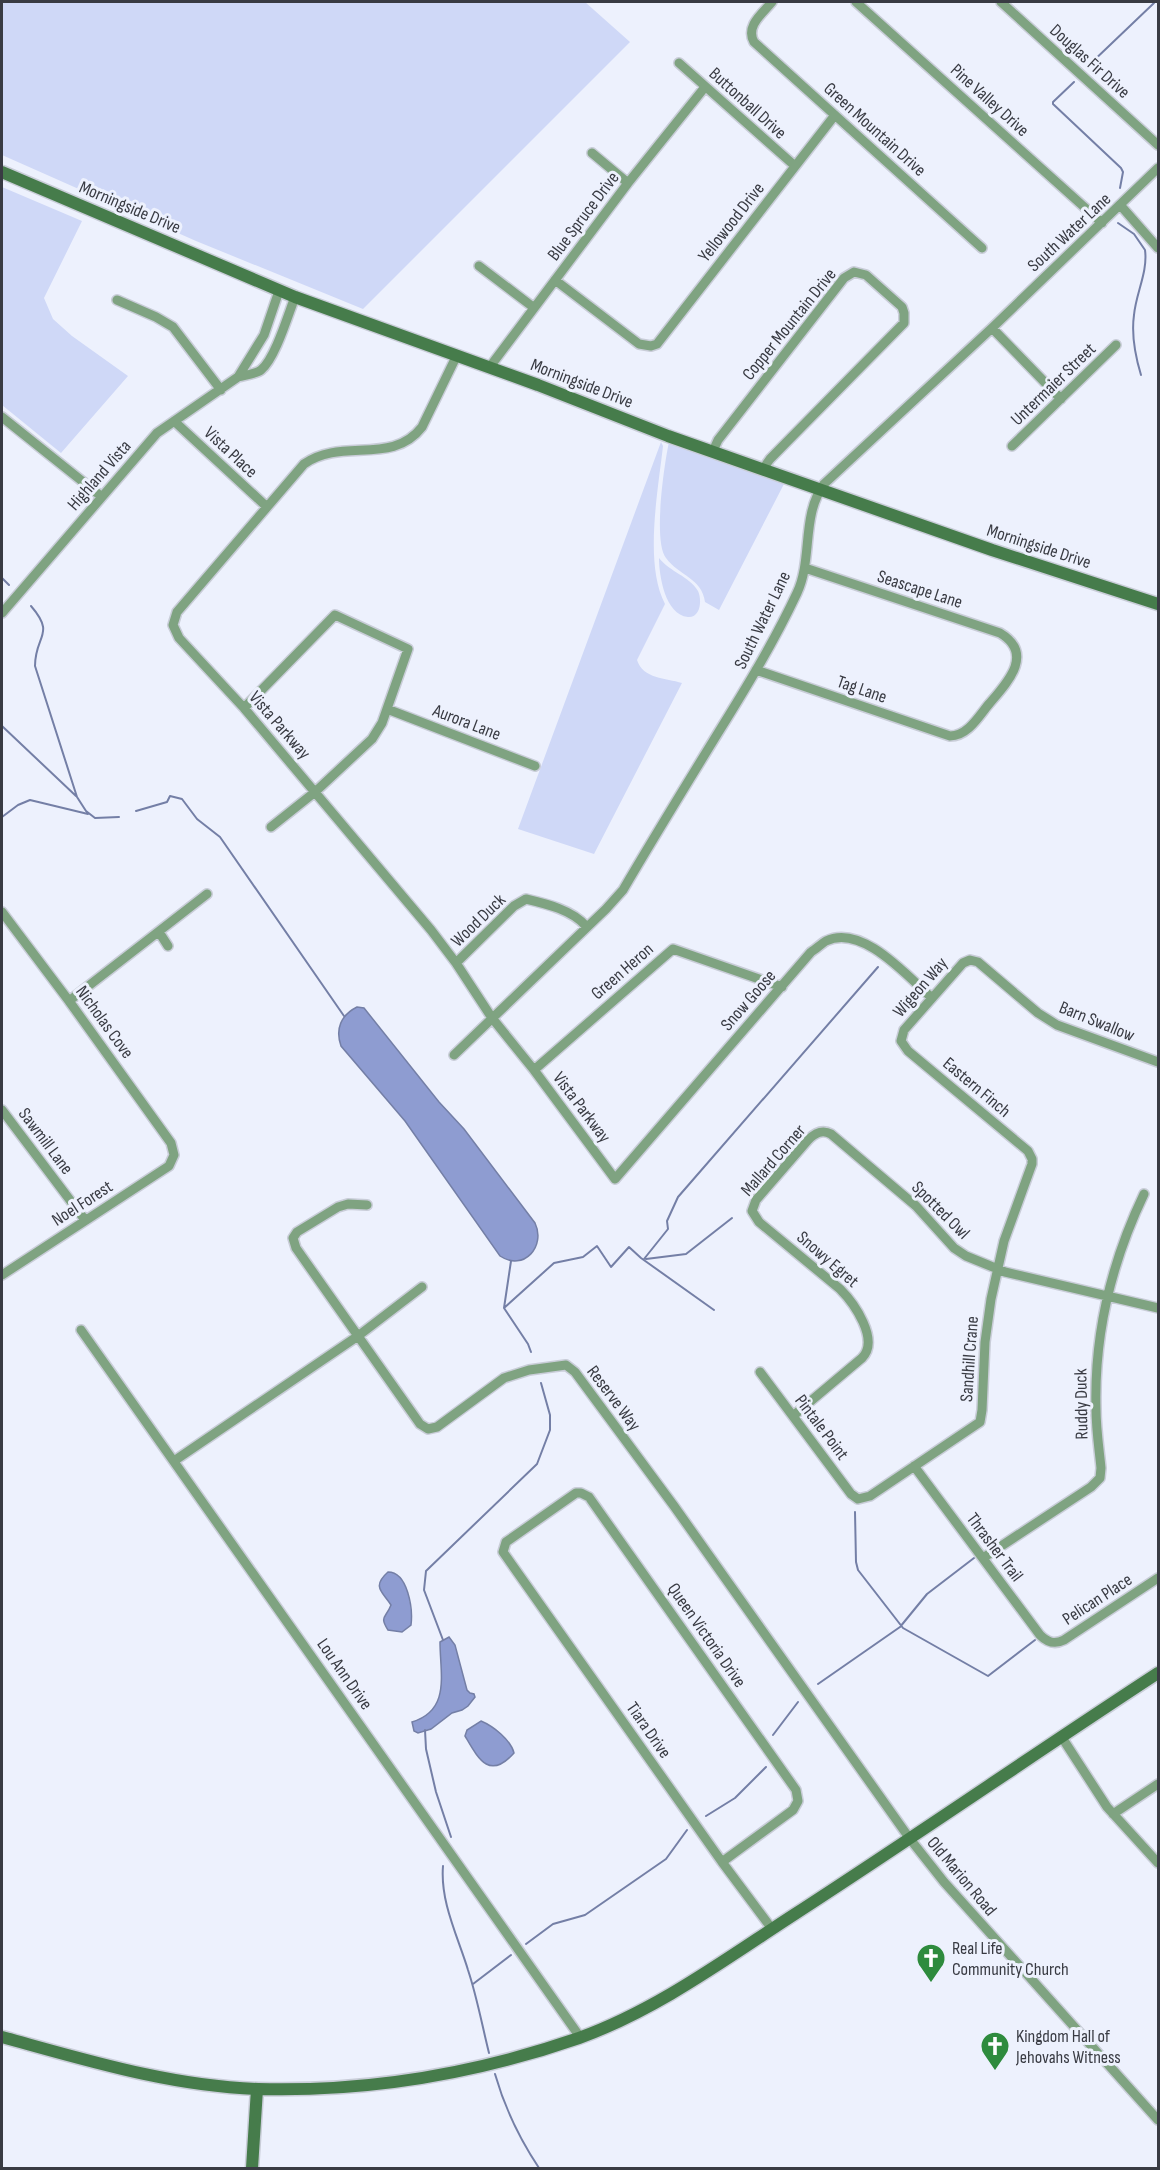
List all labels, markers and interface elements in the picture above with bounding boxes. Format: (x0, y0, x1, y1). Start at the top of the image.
street label: Douglas Fir Drive (1045, 20, 1134, 103)
street label: Pine Valley Drive (946, 60, 1033, 141)
street label: Buttonball Drive (705, 63, 791, 144)
street label: Green Mountain Drive (819, 78, 930, 181)
street label: Blue Spruce Drive (543, 168, 624, 265)
street label: Morningside Drive (76, 177, 184, 238)
street label: Yellowood Drive (694, 179, 769, 266)
street label: South Water Lane (1023, 189, 1115, 276)
street label: Copper Mountain Drive (738, 264, 841, 384)
street label: Untermaier Street (1007, 338, 1100, 430)
street label: Morningside Drive (528, 354, 636, 413)
street label: Vista Place (200, 422, 262, 482)
street label: Highland Vista (63, 436, 136, 515)
street label: Morningside Drive (984, 520, 1093, 573)
street label: Seascape Lane (875, 566, 965, 613)
street label: South Water Lane (730, 568, 795, 672)
street label: Tag Lane (834, 671, 890, 708)
street label: Vista Parkway (244, 687, 315, 764)
street label: Aurora Lane (429, 700, 504, 745)
street label: Wood Duck (447, 889, 510, 951)
street label: Green Heron (587, 939, 658, 1004)
street label: Wigeon Way (889, 953, 952, 1022)
street label: Snow Goose (716, 966, 780, 1035)
street label: Nicholas Cove (71, 982, 138, 1063)
street label: Barn Swallow (1056, 997, 1138, 1046)
street label: Eastern Finch (939, 1053, 1015, 1122)
street label: Vista Parkway (548, 1068, 615, 1147)
street label: Sawmill Lane (14, 1104, 77, 1179)
street label: Mallard Corner (737, 1120, 810, 1200)
street label: Noel Forest (48, 1176, 117, 1231)
street label: Spotted Owl (907, 1177, 974, 1244)
street label: Snowy Egret (793, 1227, 863, 1292)
street label: Sandhill Crane (956, 1315, 983, 1403)
street label: Reserve Way (582, 1362, 645, 1435)
street label: Ruddy Duck (1070, 1368, 1093, 1440)
street label: Pintale Point (790, 1391, 853, 1464)
street label: Thrasher Trail (962, 1509, 1027, 1586)
street label: Pelican Place (1059, 1569, 1136, 1630)
street label: Queen Victoria Drive (663, 1579, 750, 1691)
street label: Lou Ann Drive (312, 1635, 377, 1714)
street label: Tiara Drive (622, 1698, 675, 1762)
street label: Old Marion Road (922, 1833, 1001, 1920)
place label: Real Life Community Church (952, 1938, 1069, 1980)
church icon: Real Life Community Church (915, 1942, 947, 1984)
place label: Kingdom Hall of Jehovahs Witness (1015, 2026, 1121, 2068)
church icon: Kingdom Hall of Jehovahs Witness (979, 2030, 1011, 2072)

